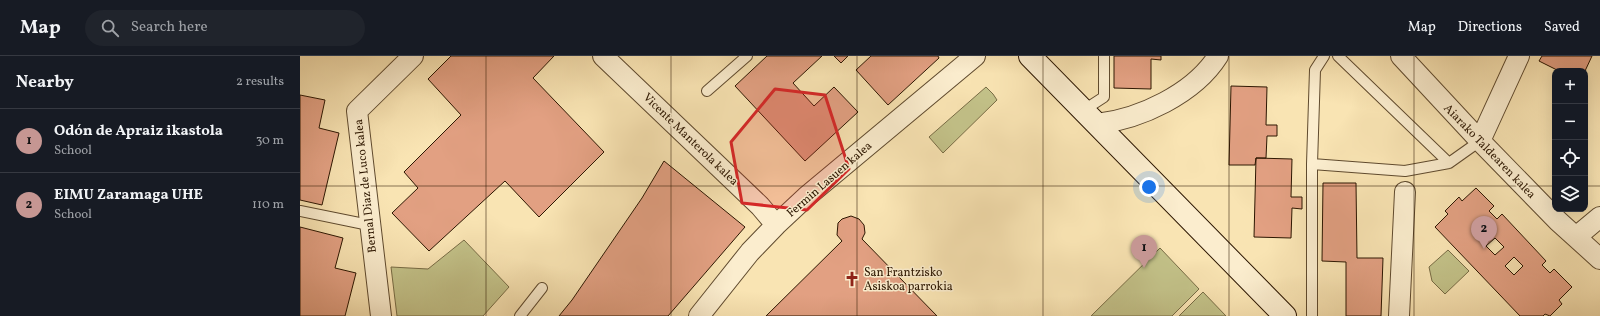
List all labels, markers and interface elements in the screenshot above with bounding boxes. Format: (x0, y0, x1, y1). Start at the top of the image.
search box (85, 10, 365, 46)
text: Map (20, 15, 61, 41)
icon: search (99, 17, 121, 39)
text: Search here (131, 17, 208, 38)
text: Map (1408, 18, 1436, 37)
text: Directions (1458, 18, 1522, 37)
text: Saved (1544, 18, 1580, 37)
map controls (1552, 68, 1588, 212)
button: + (1552, 68, 1588, 104)
text: Nearby (16, 71, 74, 94)
text: 2 results (236, 73, 284, 91)
street label: Vicente Manterola kalea (639, 90, 741, 190)
street label: Aiarako Taldearen kalea (1440, 101, 1539, 203)
button: − (1552, 104, 1588, 140)
street label: Bernal Diaz de Luco kalea (351, 118, 381, 254)
text: Odón de Apraiz ikastola (54, 121, 223, 142)
text: 1 (26, 132, 32, 150)
text: 30 m (256, 132, 284, 150)
street label: Fermin Lasuen kalea (784, 138, 876, 221)
button: locate (1552, 140, 1588, 176)
text: School (54, 142, 92, 160)
button: layers (1552, 176, 1588, 212)
your location (1139, 177, 1159, 197)
text: EIMU Zaramaga UHE (54, 185, 203, 206)
text: 2 (26, 196, 32, 214)
text: 110 m (252, 196, 284, 214)
text: School (54, 206, 92, 224)
pin: 2 (1471, 216, 1497, 249)
pin: 1 (1131, 235, 1157, 268)
place label: San Frantzisko Asiskoa parrokia (864, 265, 953, 295)
church icon: San Frantzisko Asiskoa parrokia (843, 270, 861, 288)

